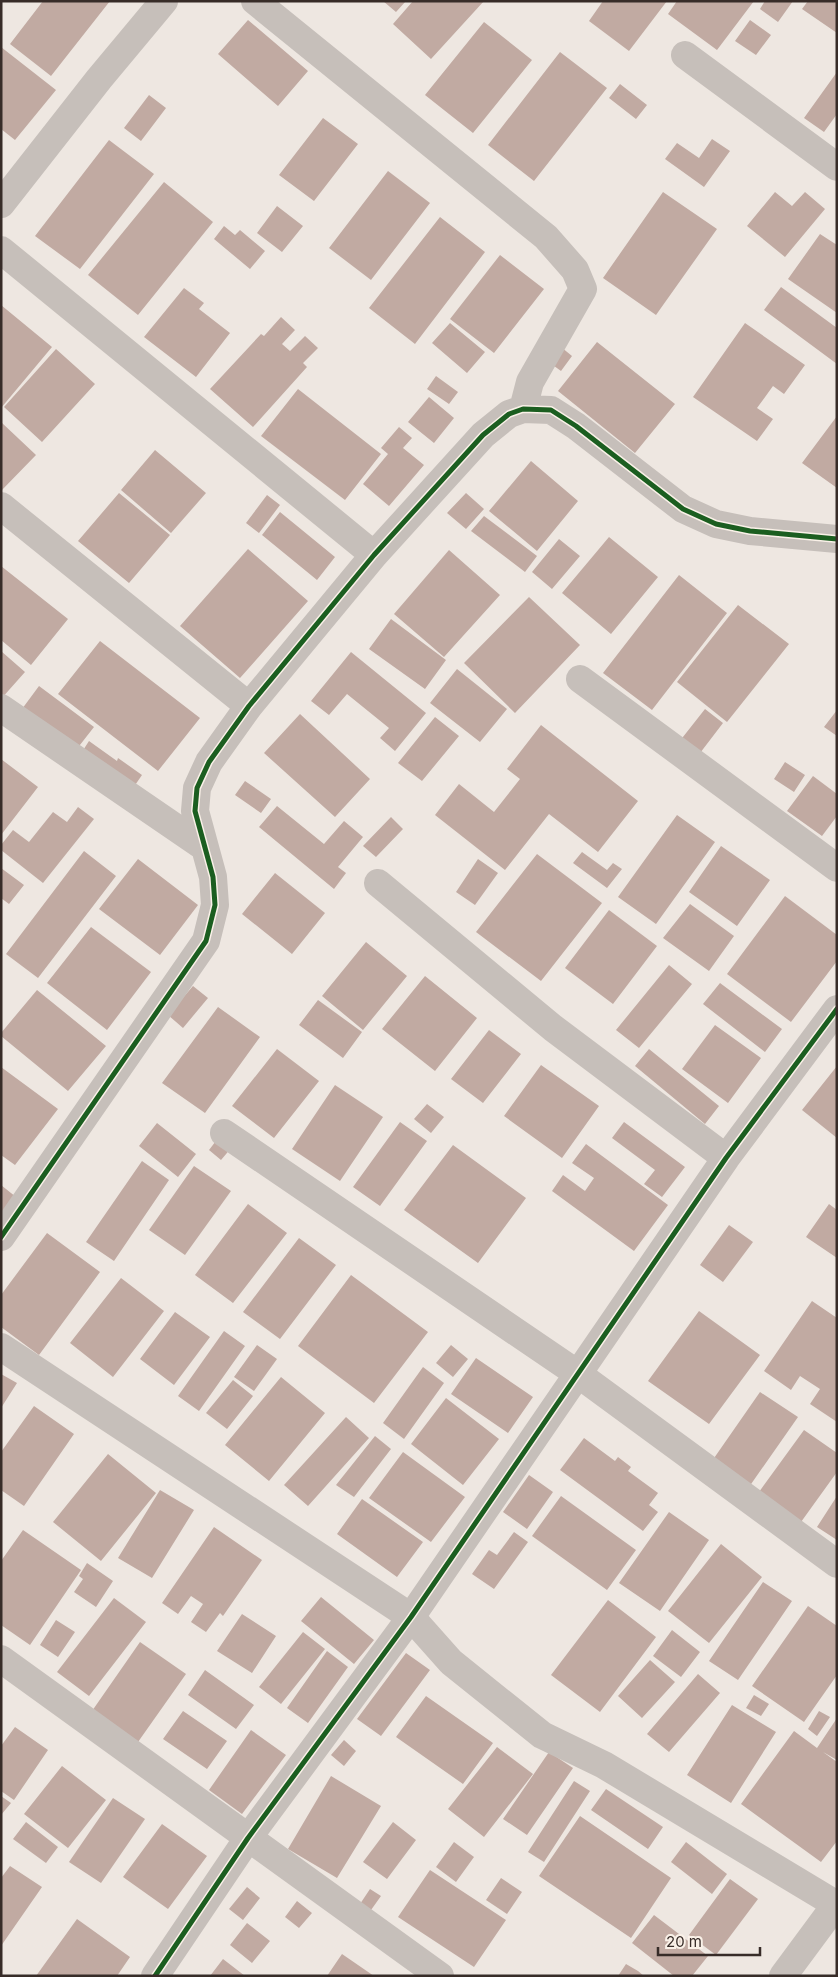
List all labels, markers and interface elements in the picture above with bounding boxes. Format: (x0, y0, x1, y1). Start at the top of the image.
scale bar (658, 1924, 760, 1956)
text: 20 m (666, 1932, 702, 1951)

